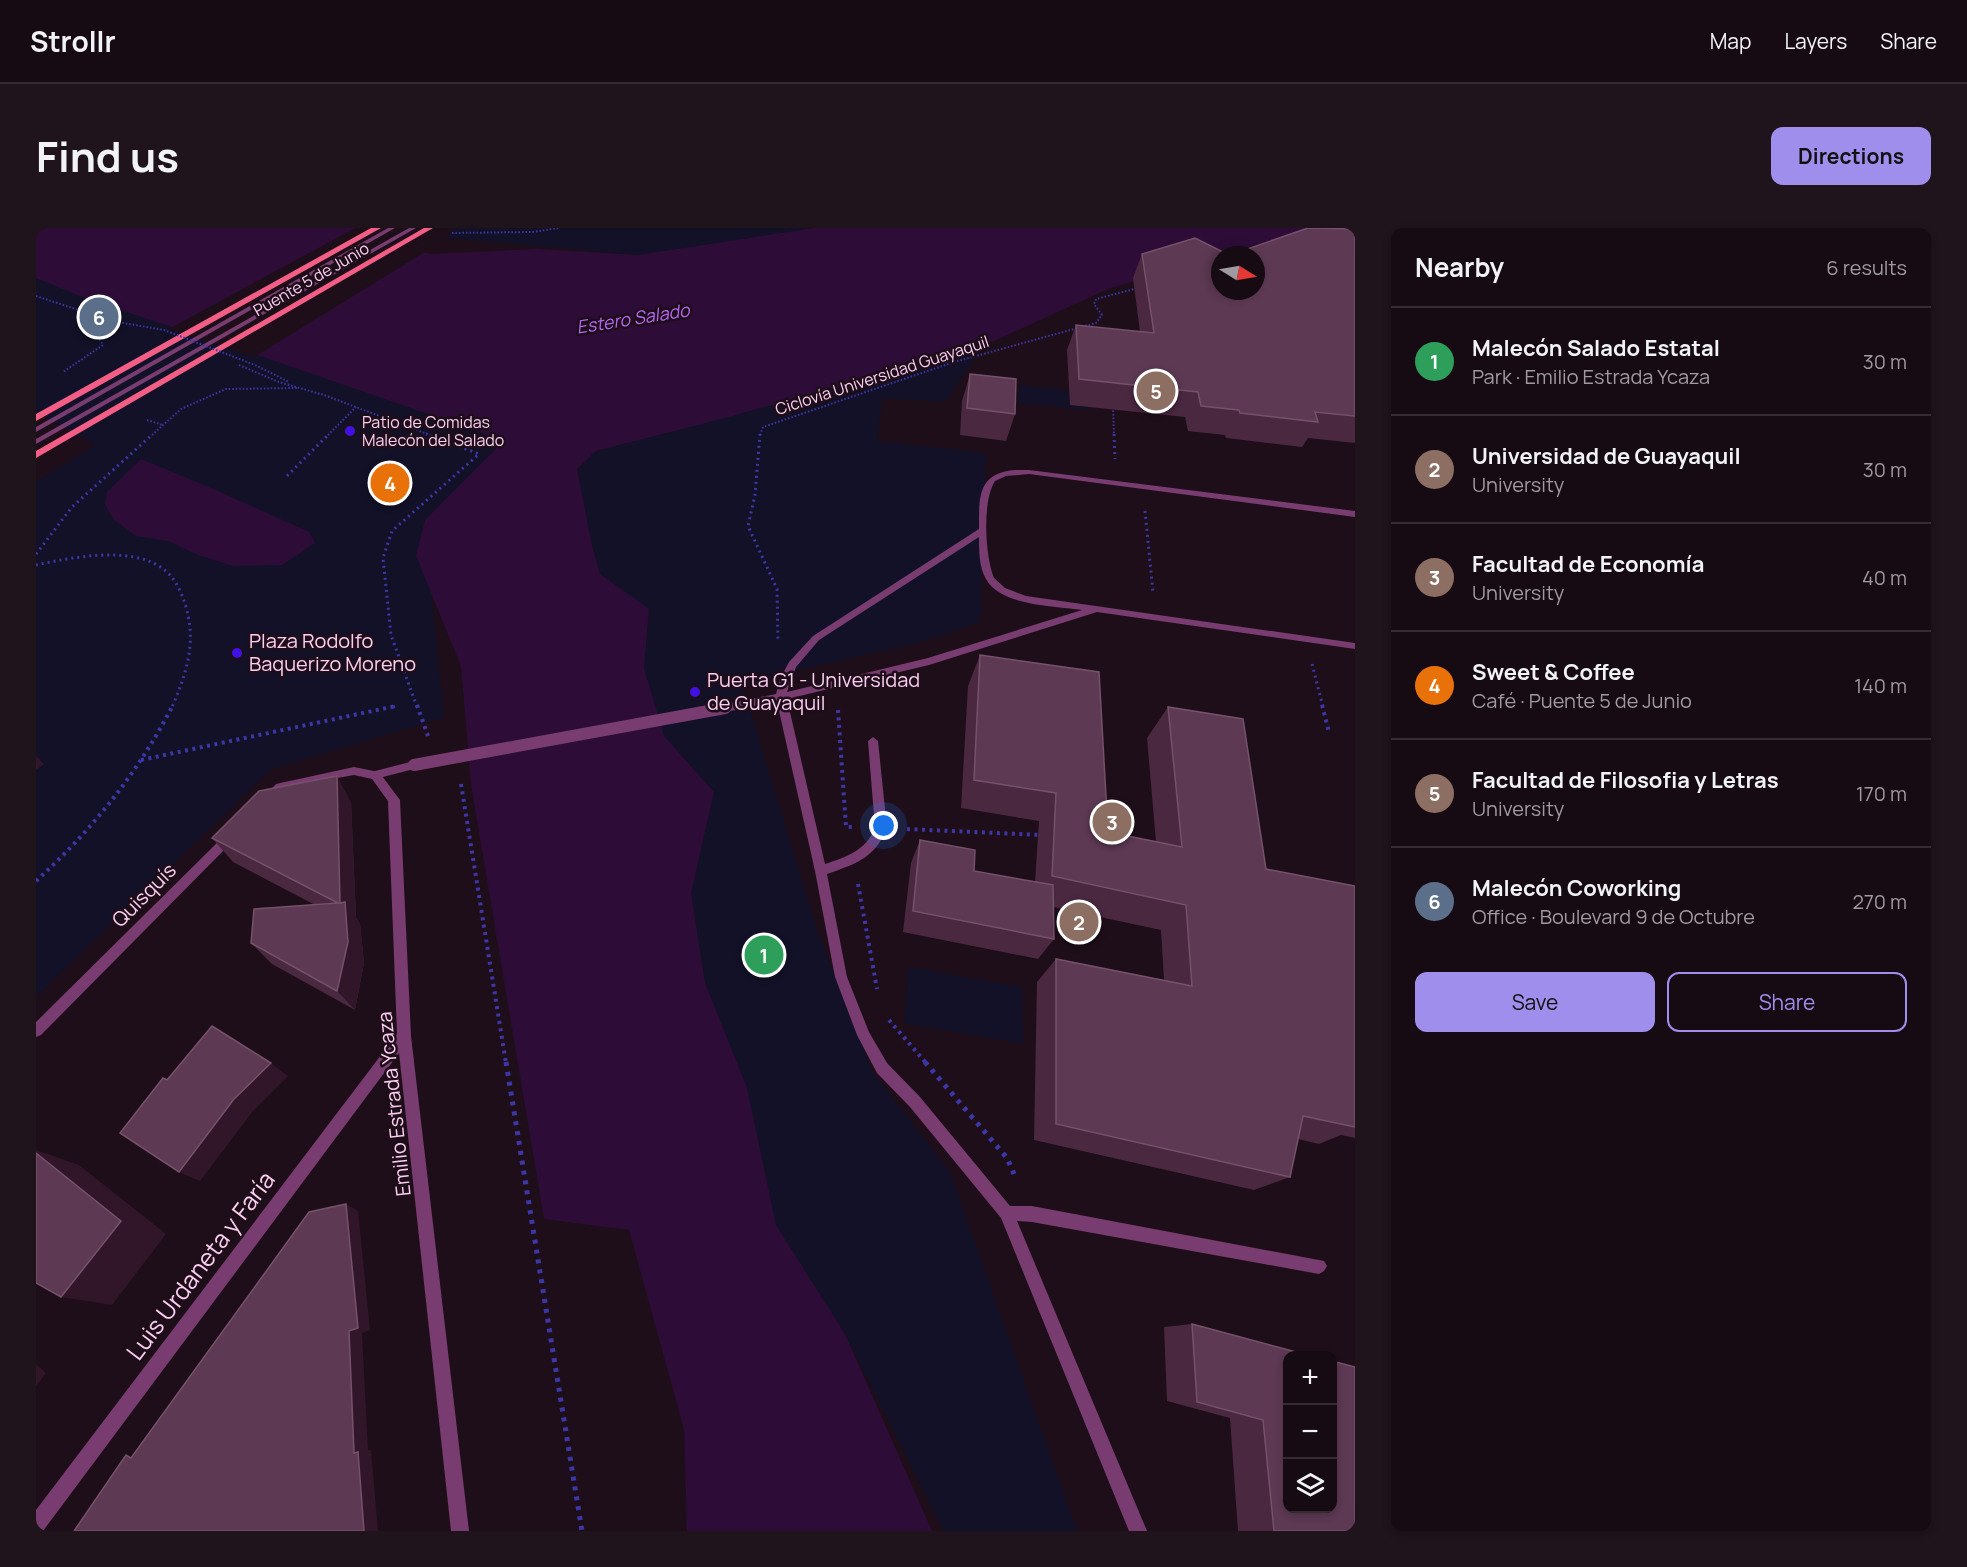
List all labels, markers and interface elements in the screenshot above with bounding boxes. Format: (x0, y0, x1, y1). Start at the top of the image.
text: Strollr (30, 22, 116, 60)
text: Map (1710, 27, 1751, 55)
text: Layers (1784, 27, 1847, 55)
text: Share (1880, 27, 1937, 55)
text: Find us (36, 127, 179, 185)
button: Directions (1771, 127, 1931, 185)
street label: Puente 5 de Junio (249, 237, 373, 321)
north arrow (1211, 246, 1265, 300)
text: Nearby (1415, 249, 1504, 285)
text: 6 results (1826, 254, 1907, 281)
pin: 6 (80, 294, 118, 340)
water label: Estero Salado (575, 297, 692, 339)
street label: Ciclovía Universidad Guayaquil (772, 330, 992, 420)
text: Malecón Salado Estatal (1472, 333, 1720, 363)
text: 1 (1430, 348, 1439, 375)
text: 30 m (1863, 348, 1907, 375)
text: Park · Emilio Estrada Ycaza (1472, 363, 1710, 390)
pin: 5 (1136, 368, 1176, 414)
place label: Patio de Comidas Malecón del Salado (362, 411, 504, 451)
marker: Patio de Comidas Malecón del Salado (343, 424, 357, 438)
text: Universidad de Guayaquil (1472, 441, 1741, 471)
text: 2 (1429, 456, 1440, 483)
text: 30 m (1863, 456, 1907, 483)
pin: 4 (370, 460, 410, 506)
text: University (1472, 471, 1564, 498)
text: Facultad de Economía (1472, 549, 1704, 579)
text: 3 (1429, 564, 1440, 591)
text: 40 m (1862, 564, 1907, 591)
text: University (1472, 579, 1564, 606)
place label: Plaza Rodolfo Baquerizo Moreno (249, 627, 416, 677)
marker: Plaza Rodolfo Baquerizo Moreno (230, 646, 244, 660)
text: Sweet & Coffee (1472, 657, 1635, 687)
place label: Puerta G1 - Universidad de Guayaquil (707, 666, 920, 716)
text: 4 (1428, 672, 1441, 699)
text: 140 m (1854, 672, 1907, 699)
marker: Puerta G1 - Universidad de Guayaquil (688, 685, 702, 699)
text: Café · Puente 5 de Junio (1472, 687, 1692, 714)
text: Facultad de Filosofia y Letras (1472, 765, 1779, 795)
text: 5 (1429, 780, 1440, 807)
text: 170 m (1856, 780, 1907, 807)
text: University (1472, 795, 1564, 822)
pin: 3 (1092, 800, 1132, 844)
your location (869, 811, 898, 840)
street label: Quisquís (106, 857, 182, 933)
text: Malecón Coworking (1472, 873, 1681, 903)
text: 6 (1428, 888, 1441, 915)
text: 270 m (1852, 888, 1907, 915)
pin: 2 (1060, 900, 1098, 944)
text: Office · Boulevard 9 de Octubre (1472, 903, 1755, 930)
pin: 1 (744, 932, 784, 978)
button: Save (1415, 972, 1655, 1032)
button: Share (1667, 972, 1907, 1032)
street label: Emilio Estrada Ycaza (370, 1010, 417, 1198)
street label: Luis Urdaneta y Faría (118, 1164, 282, 1366)
map controls (1283, 1351, 1337, 1513)
button: + (1283, 1351, 1337, 1405)
button: − (1283, 1405, 1337, 1459)
button: layers (1283, 1459, 1337, 1513)

